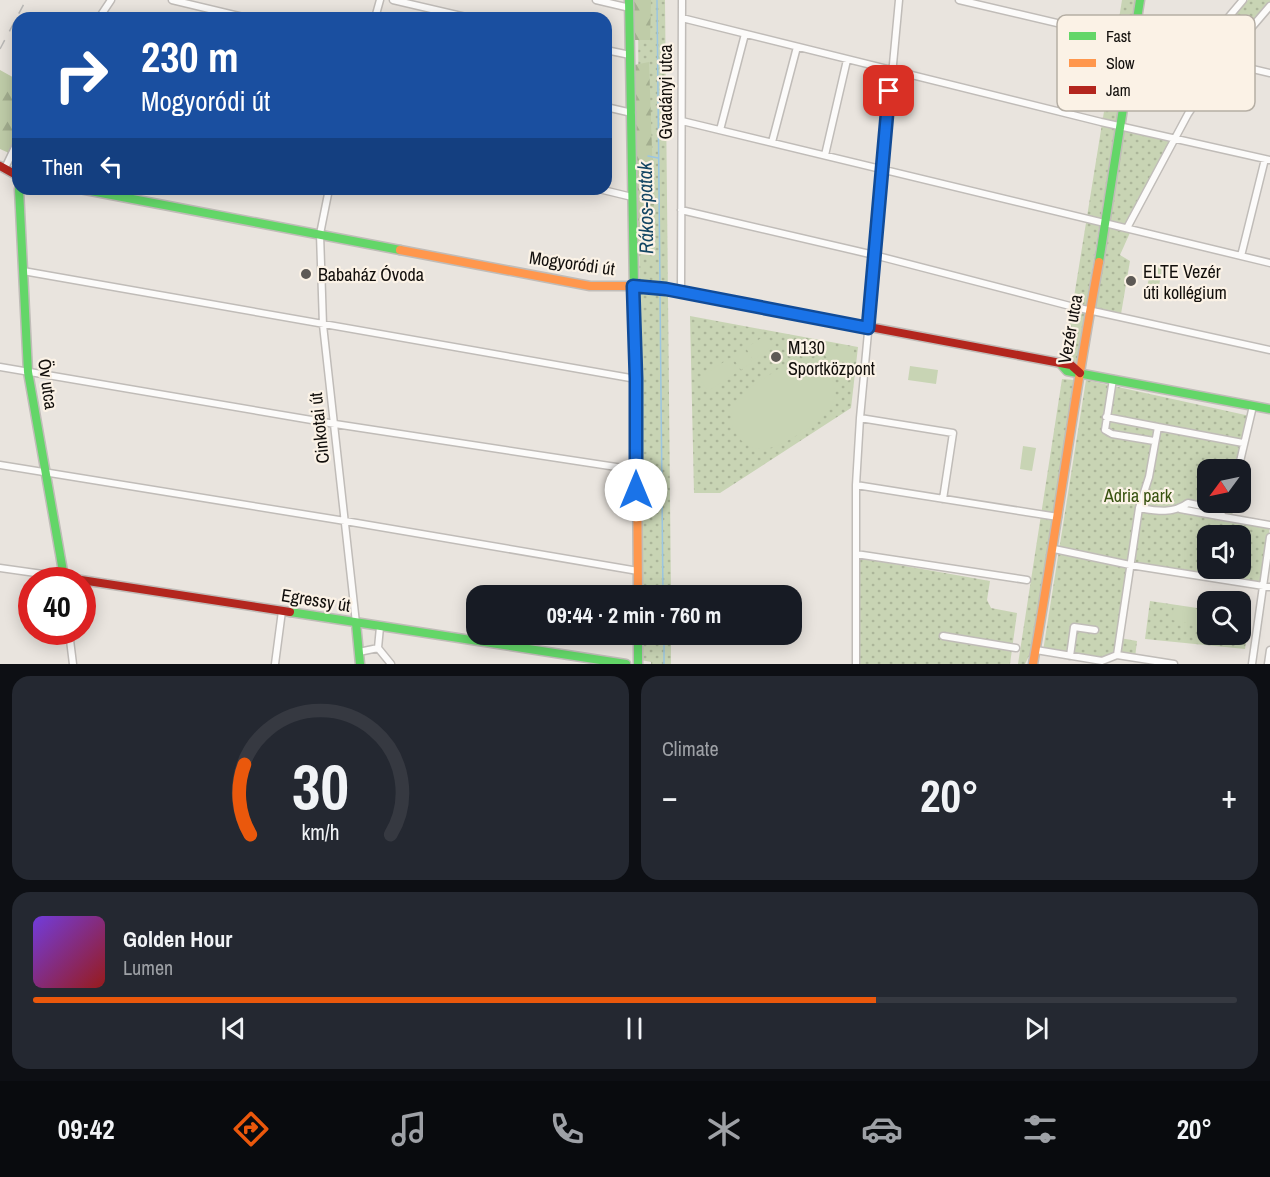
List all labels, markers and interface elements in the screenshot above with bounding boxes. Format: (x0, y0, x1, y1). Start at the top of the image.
legend (1057, 15, 1255, 111)
text: Fast (1106, 25, 1131, 47)
text: 230 m (141, 29, 239, 85)
icon: right (42, 36, 120, 114)
street label: Gvadányi utca (653, 44, 678, 140)
text: Slow (1106, 52, 1135, 74)
pin (863, 65, 914, 116)
icon: arrive (872, 74, 905, 107)
text: Jam (1106, 79, 1131, 101)
text: Mogyoródi út (141, 83, 270, 119)
icon: left (95, 150, 128, 183)
text: Then (42, 152, 83, 182)
water label: Rákos-patak (631, 161, 659, 254)
street label: Mogyoródi út (528, 245, 616, 281)
place label: ELTE Vezér úti kollégium (1143, 259, 1227, 305)
place label: Babaház Óvoda (318, 262, 424, 287)
marker: Babaház Óvoda (299, 267, 313, 281)
marker: ELTE Vezér úti kollégium (1124, 274, 1138, 288)
street label: Vezér utca (1052, 292, 1088, 366)
place label: M130 Sportközpont (788, 335, 875, 381)
marker: M130 Sportközpont (769, 350, 783, 364)
street label: Öv utca (32, 357, 64, 411)
street label: Cinkotai út (303, 391, 335, 465)
position arrow (604, 458, 668, 522)
north arrow (1197, 459, 1251, 513)
map controls (1197, 459, 1251, 645)
park label: Adria park (1103, 483, 1173, 508)
button: sound (1197, 525, 1251, 579)
speed limit sign: 40 (18, 567, 96, 645)
street label: Egressy út (280, 582, 352, 618)
button: search (1197, 591, 1251, 645)
text: 09:44 · 2 min · 760 m (547, 600, 721, 630)
text: Climate (662, 735, 719, 762)
text: 30 (292, 744, 349, 828)
text: 20° (920, 765, 979, 826)
text: − (662, 774, 678, 818)
text: + (1221, 774, 1237, 818)
text: km/h (301, 818, 340, 847)
text: Golden Hour (123, 924, 232, 954)
text: Lumen (123, 954, 173, 981)
icon: previous (217, 1012, 250, 1045)
icon: pause (618, 1012, 651, 1045)
icon: next (1020, 1012, 1053, 1045)
icon: directions (230, 1108, 272, 1150)
icon: music (388, 1108, 430, 1150)
icon: phone (546, 1108, 588, 1150)
icon: climate (703, 1108, 745, 1150)
icon: car (861, 1108, 903, 1150)
icon: filters (1019, 1108, 1061, 1150)
text: 09:42 (58, 1111, 114, 1147)
text: 20° (1177, 1111, 1212, 1147)

